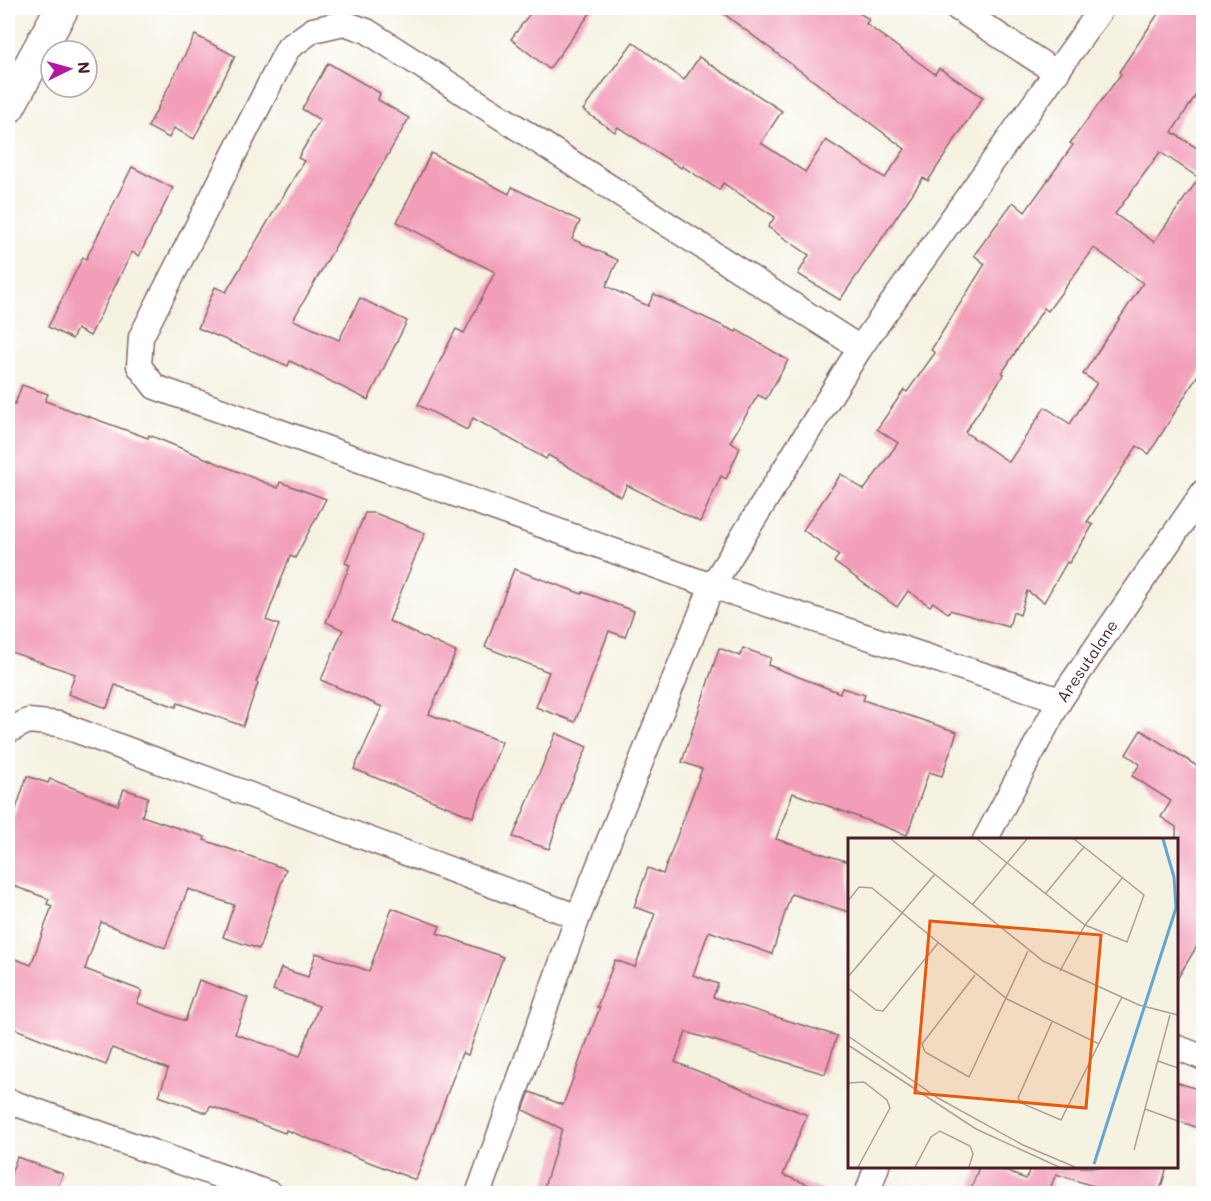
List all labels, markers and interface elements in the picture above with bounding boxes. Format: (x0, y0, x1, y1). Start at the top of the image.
north arrow (39, 39, 99, 99)
text: N (73, 61, 95, 75)
street label: Aresutalane (1051, 615, 1122, 706)
inset map (848, 838, 1178, 1168)

